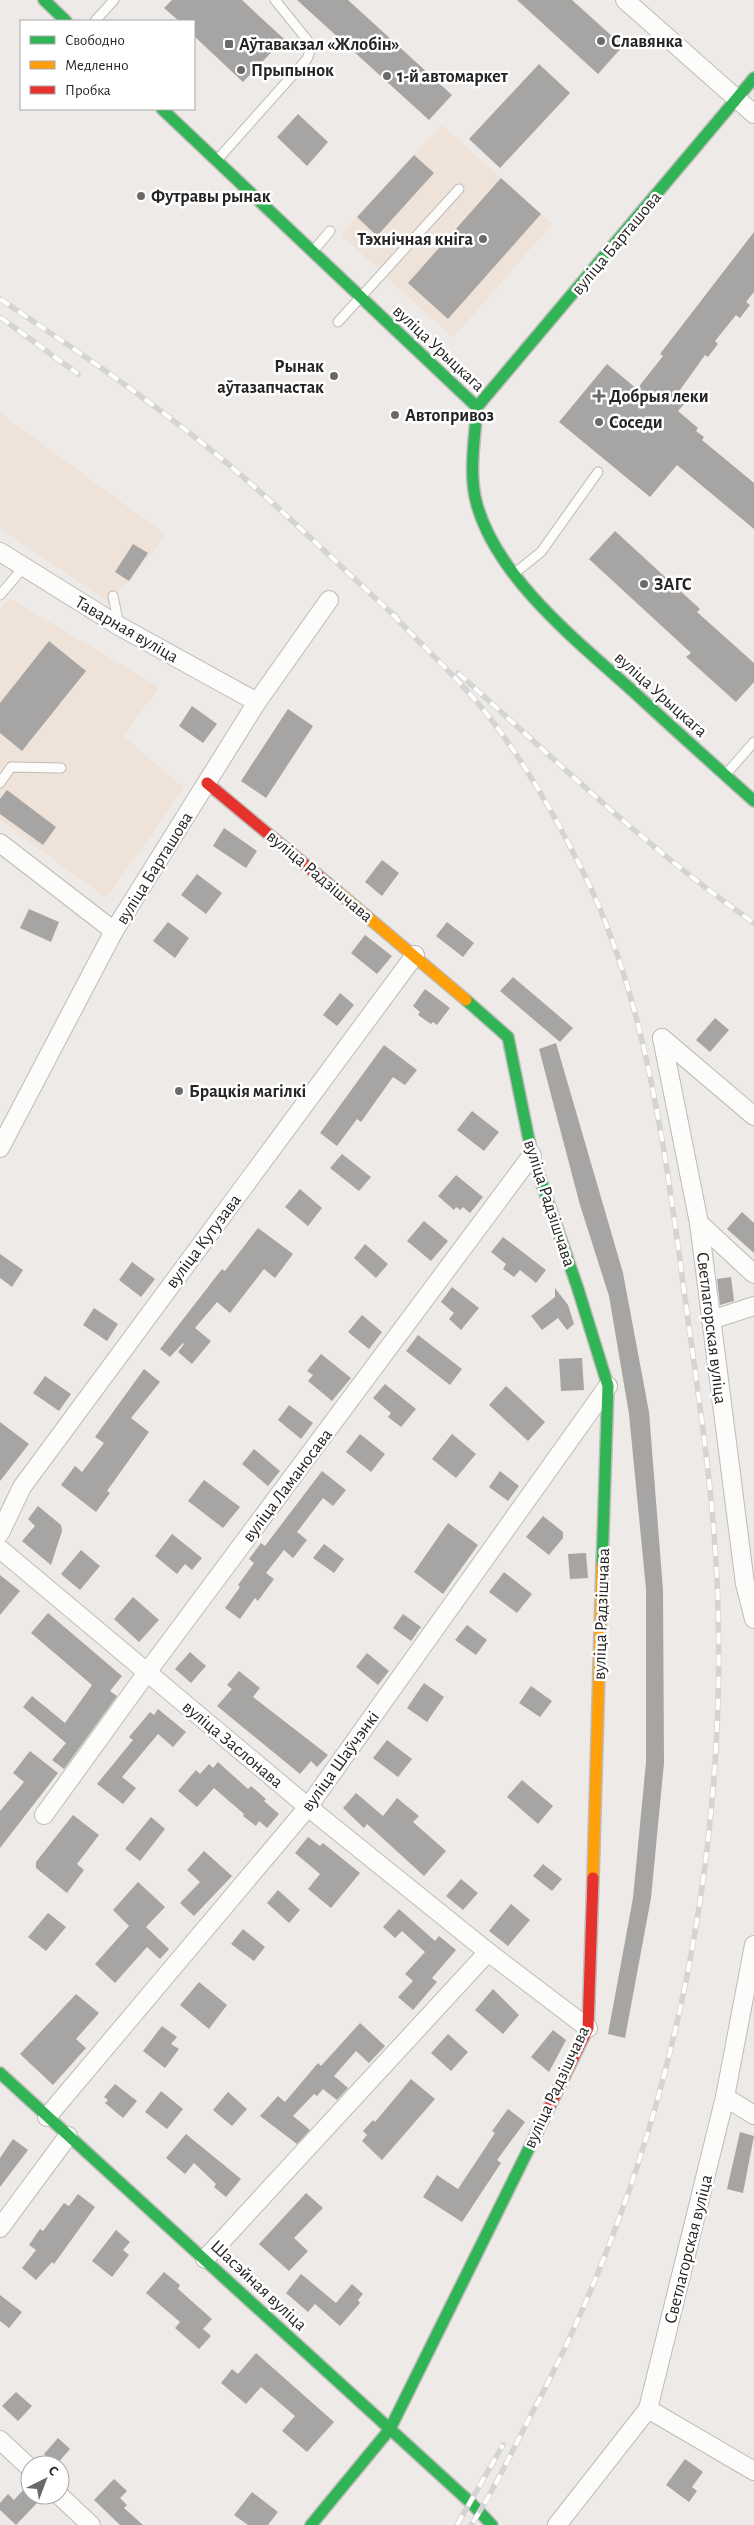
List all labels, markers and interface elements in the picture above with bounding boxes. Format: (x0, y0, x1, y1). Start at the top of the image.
legend (20, 20, 195, 110)
text: Свободно (65, 33, 125, 48)
place label: Славянка (611, 33, 683, 51)
marker: Славянка (595, 35, 607, 47)
place label: Аўтавакзал «Жлобін» (239, 36, 399, 54)
marker: Аўтавакзал «Жлобін» (223, 38, 235, 50)
text: Медленно (65, 58, 129, 73)
place label: Прыпынок (251, 62, 334, 80)
marker: Прыпынок (235, 64, 247, 76)
place label: 1-й автомаркет (397, 68, 509, 86)
marker: 1-й автомаркет (381, 70, 393, 82)
text: Пробка (65, 83, 111, 98)
place label: Футравы рынак (151, 188, 271, 206)
street label: вуліца Барташова (568, 188, 665, 299)
marker: Футравы рынак (135, 190, 147, 202)
place label: Тэхнічная кніга (357, 231, 473, 249)
marker: Тэхнічная кніга (477, 233, 489, 245)
street label: вуліца Урыцкага (389, 302, 488, 396)
place label: Рынак аўтазапчастак (217, 358, 324, 397)
marker: Рынак аўтазапчастак (328, 370, 340, 382)
place label: Добрыя леки (609, 388, 709, 406)
marker: Добрыя леки (593, 390, 605, 402)
place label: Автопривоз (405, 407, 494, 425)
marker: Автопривоз (389, 409, 401, 421)
place label: Соседи (609, 414, 663, 432)
marker: Соседи (593, 416, 605, 428)
place label: ЗАГС (654, 576, 692, 594)
marker: ЗАГС (638, 578, 650, 590)
street label: Таварная вуліца (72, 593, 181, 667)
street label: вуліца Урыцкага (610, 649, 710, 741)
street label: вуліца Барташова (113, 809, 197, 928)
street label: вуліца Радзішчава (263, 827, 376, 926)
place label: Брацкія магілкі (189, 1083, 306, 1101)
marker: Брацкія магілкі (173, 1085, 185, 1097)
street label: вуліца Радзішчава (520, 1138, 578, 1269)
street label: вуліца Кутузава (163, 1191, 245, 1292)
street label: Светлагорская вуліца (693, 1251, 729, 1405)
street label: вуліца Ламаносава (240, 1426, 336, 1546)
street label: вуліца Радзішчава (591, 1548, 613, 1680)
street label: вуліца Заслонава (179, 1698, 286, 1792)
street label: вуліца Шаўчэнкі (299, 1708, 383, 1815)
street label: вуліца Радзішчава (521, 2024, 593, 2151)
street label: Светлагорская вуліца (662, 2173, 716, 2326)
street label: Шасэйная вуліца (207, 2237, 310, 2335)
north arrow (20, 2455, 70, 2505)
text: С (45, 2463, 61, 2479)

